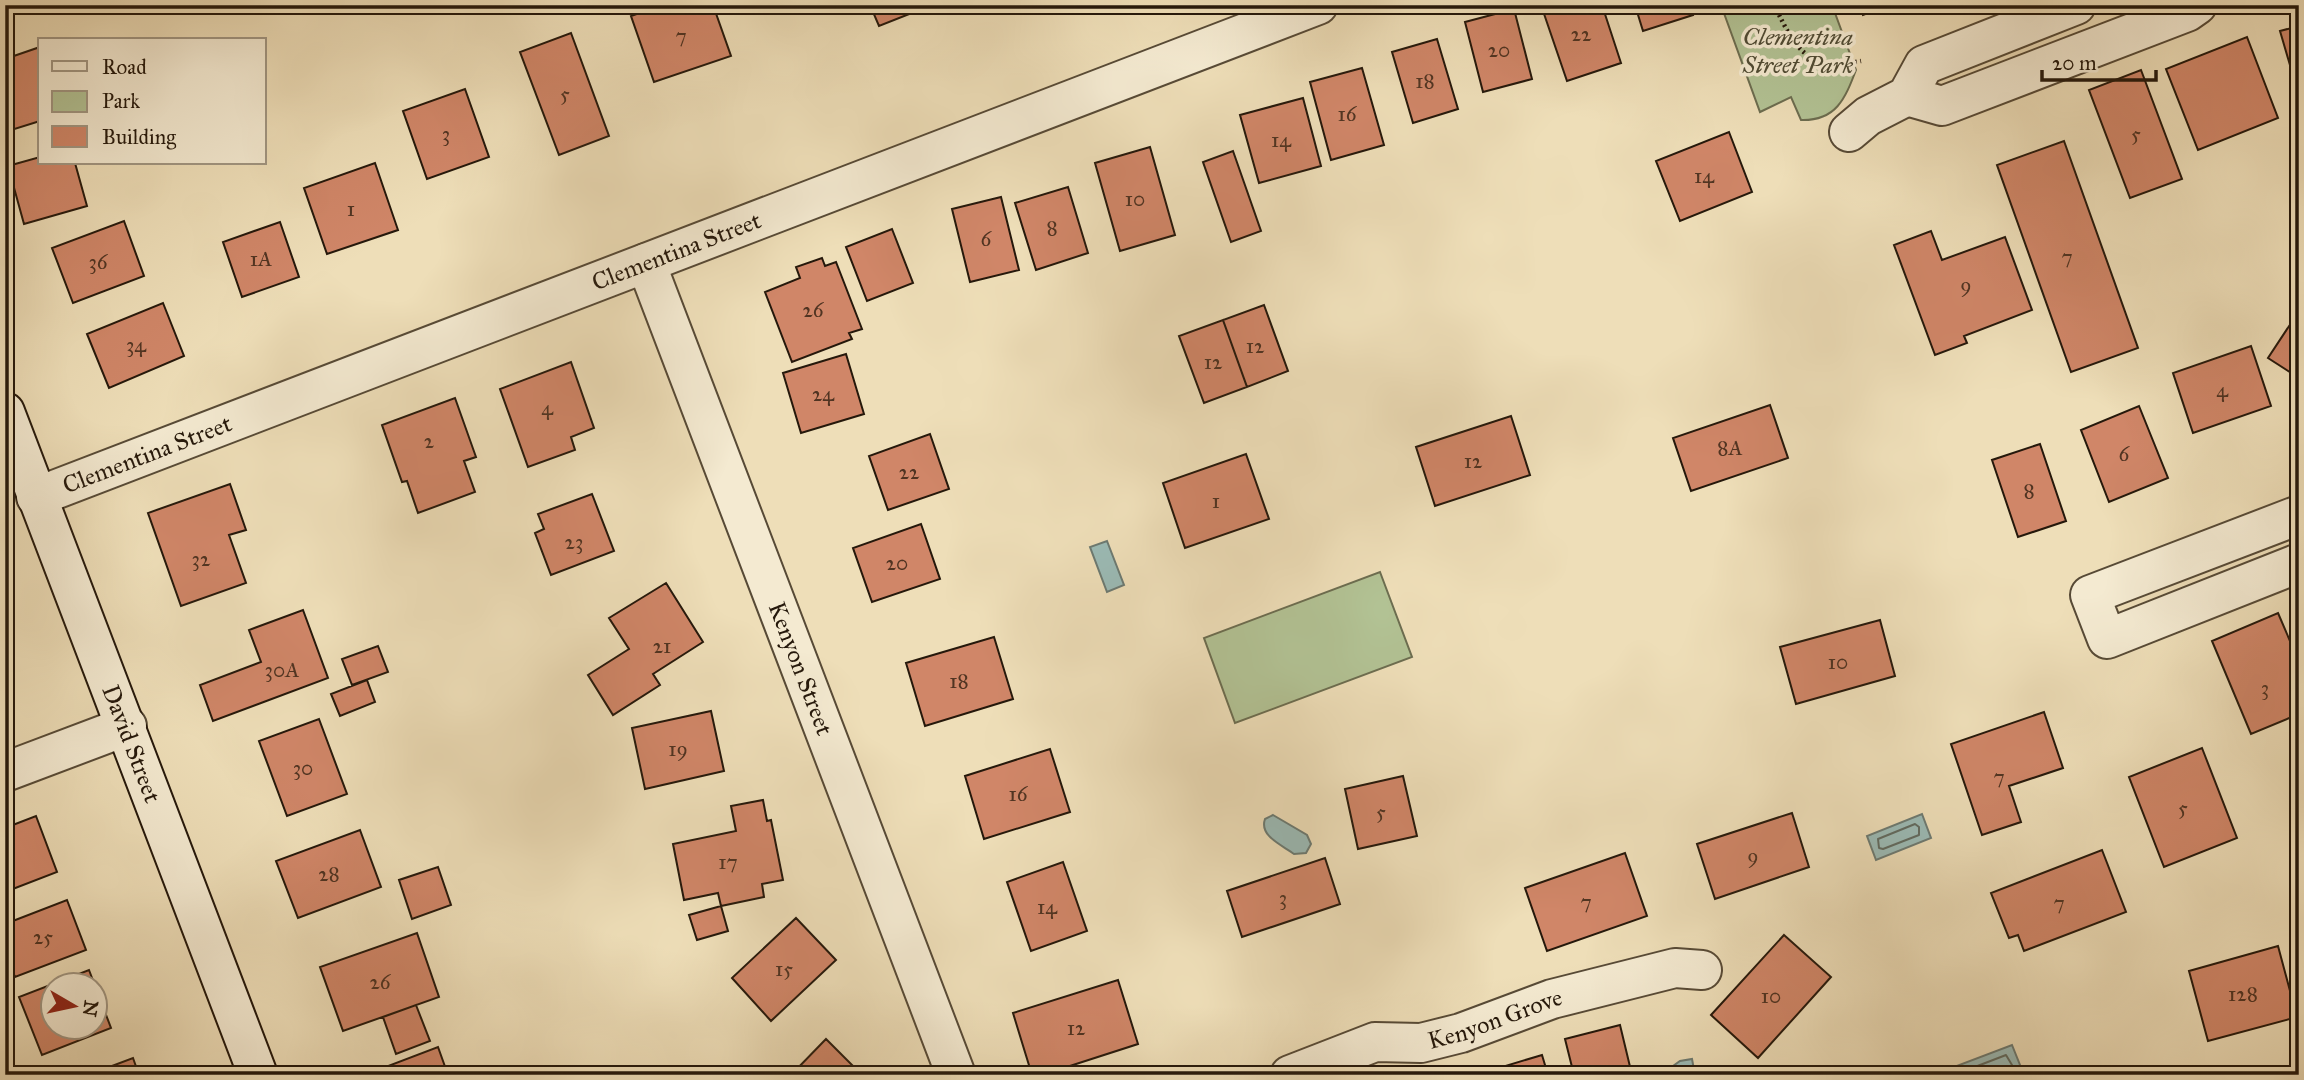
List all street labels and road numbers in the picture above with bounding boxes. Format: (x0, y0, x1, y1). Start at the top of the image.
street label: Clementina Street (588, 205, 766, 297)
street label: Clementina Street (58, 408, 236, 500)
street label: Kenyon Street (762, 597, 840, 740)
street label: David Street (95, 680, 168, 807)
street label: Kenyon Grove (1425, 982, 1565, 1056)

